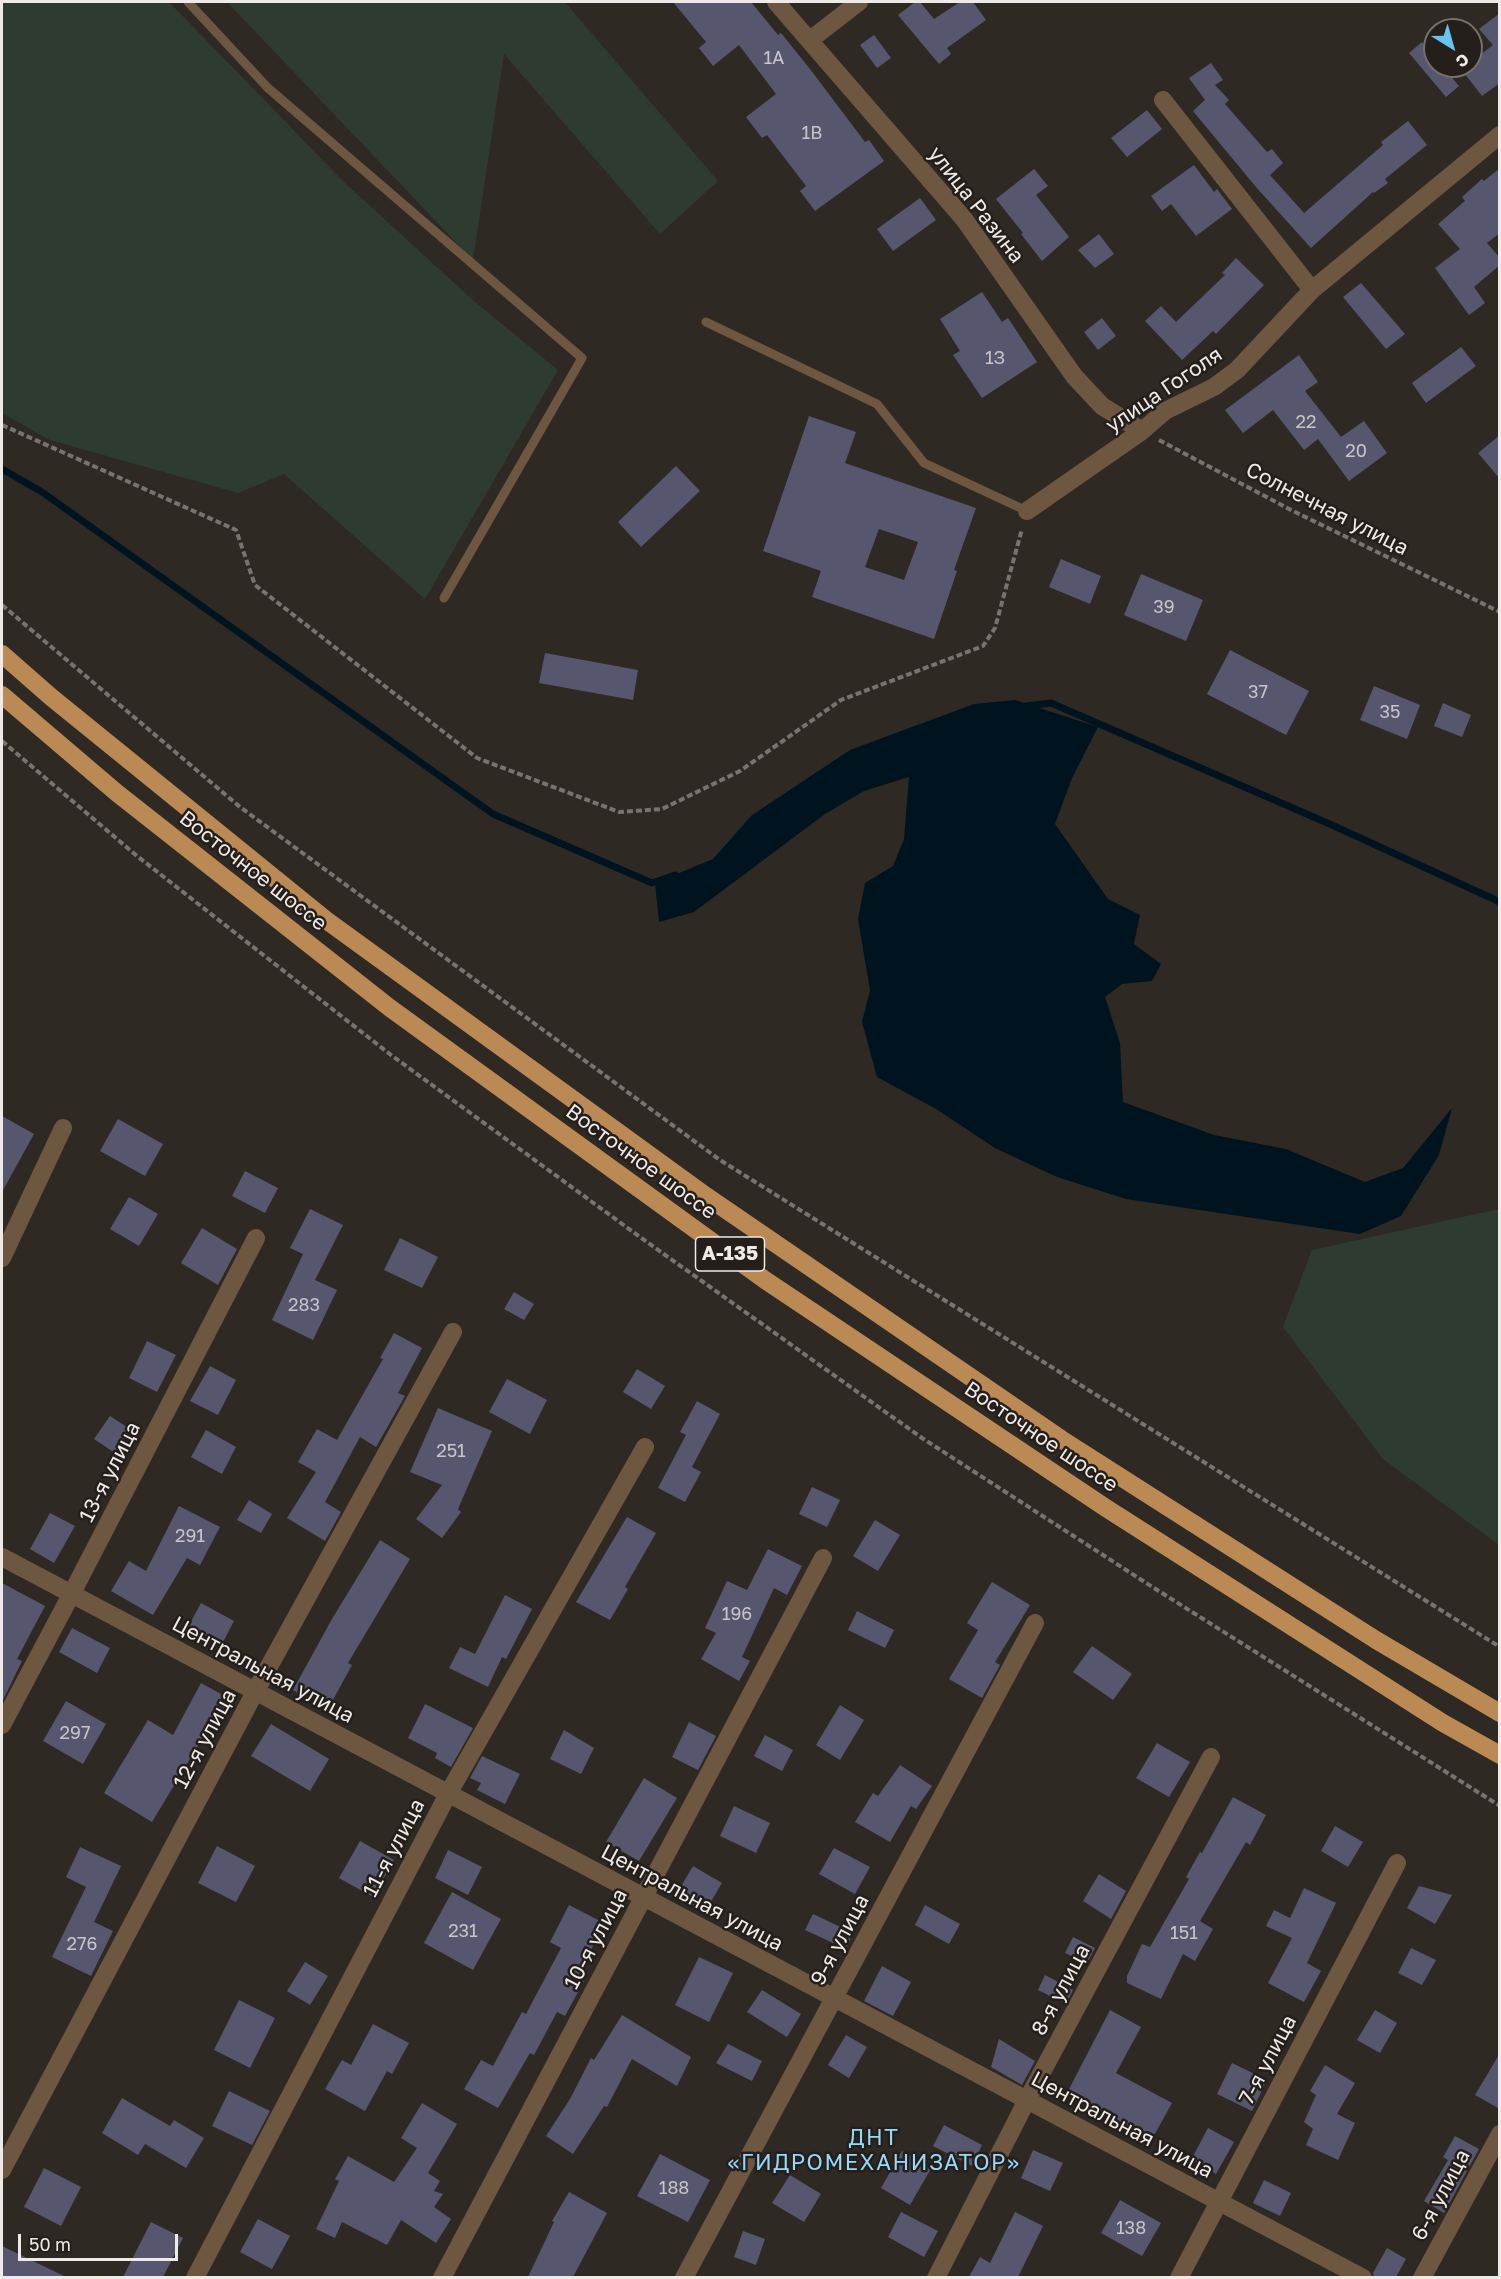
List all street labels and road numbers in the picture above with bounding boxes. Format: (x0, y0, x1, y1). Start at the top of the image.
street label: улица Разина (923, 142, 1029, 268)
street label: улица Гоголя (1101, 342, 1227, 438)
street label: Солнечная улица (1242, 457, 1412, 561)
street label: Восточное шоссе (174, 806, 332, 936)
street label: Восточное шоссе (561, 1099, 721, 1225)
road number: А-135 (696, 1237, 764, 1271)
street label: Восточное шоссе (959, 1376, 1123, 1498)
street label: 13-я улица (74, 1418, 146, 1526)
street label: Центральная улица (168, 1611, 358, 1729)
street label: 12-я улица (168, 1685, 242, 1793)
street label: 11-я улица (358, 1795, 430, 1901)
street label: Центральная улица (597, 1839, 787, 1957)
street label: 10-я улица (559, 1885, 633, 1993)
street label: 9-я улица (806, 1890, 874, 1990)
street label: 8-я улица (1027, 1940, 1095, 2040)
street label: 7-я улица (1234, 2011, 1302, 2109)
street label: Центральная улица (1027, 2066, 1217, 2184)
street label: 6-я улица (1407, 2145, 1475, 2245)

